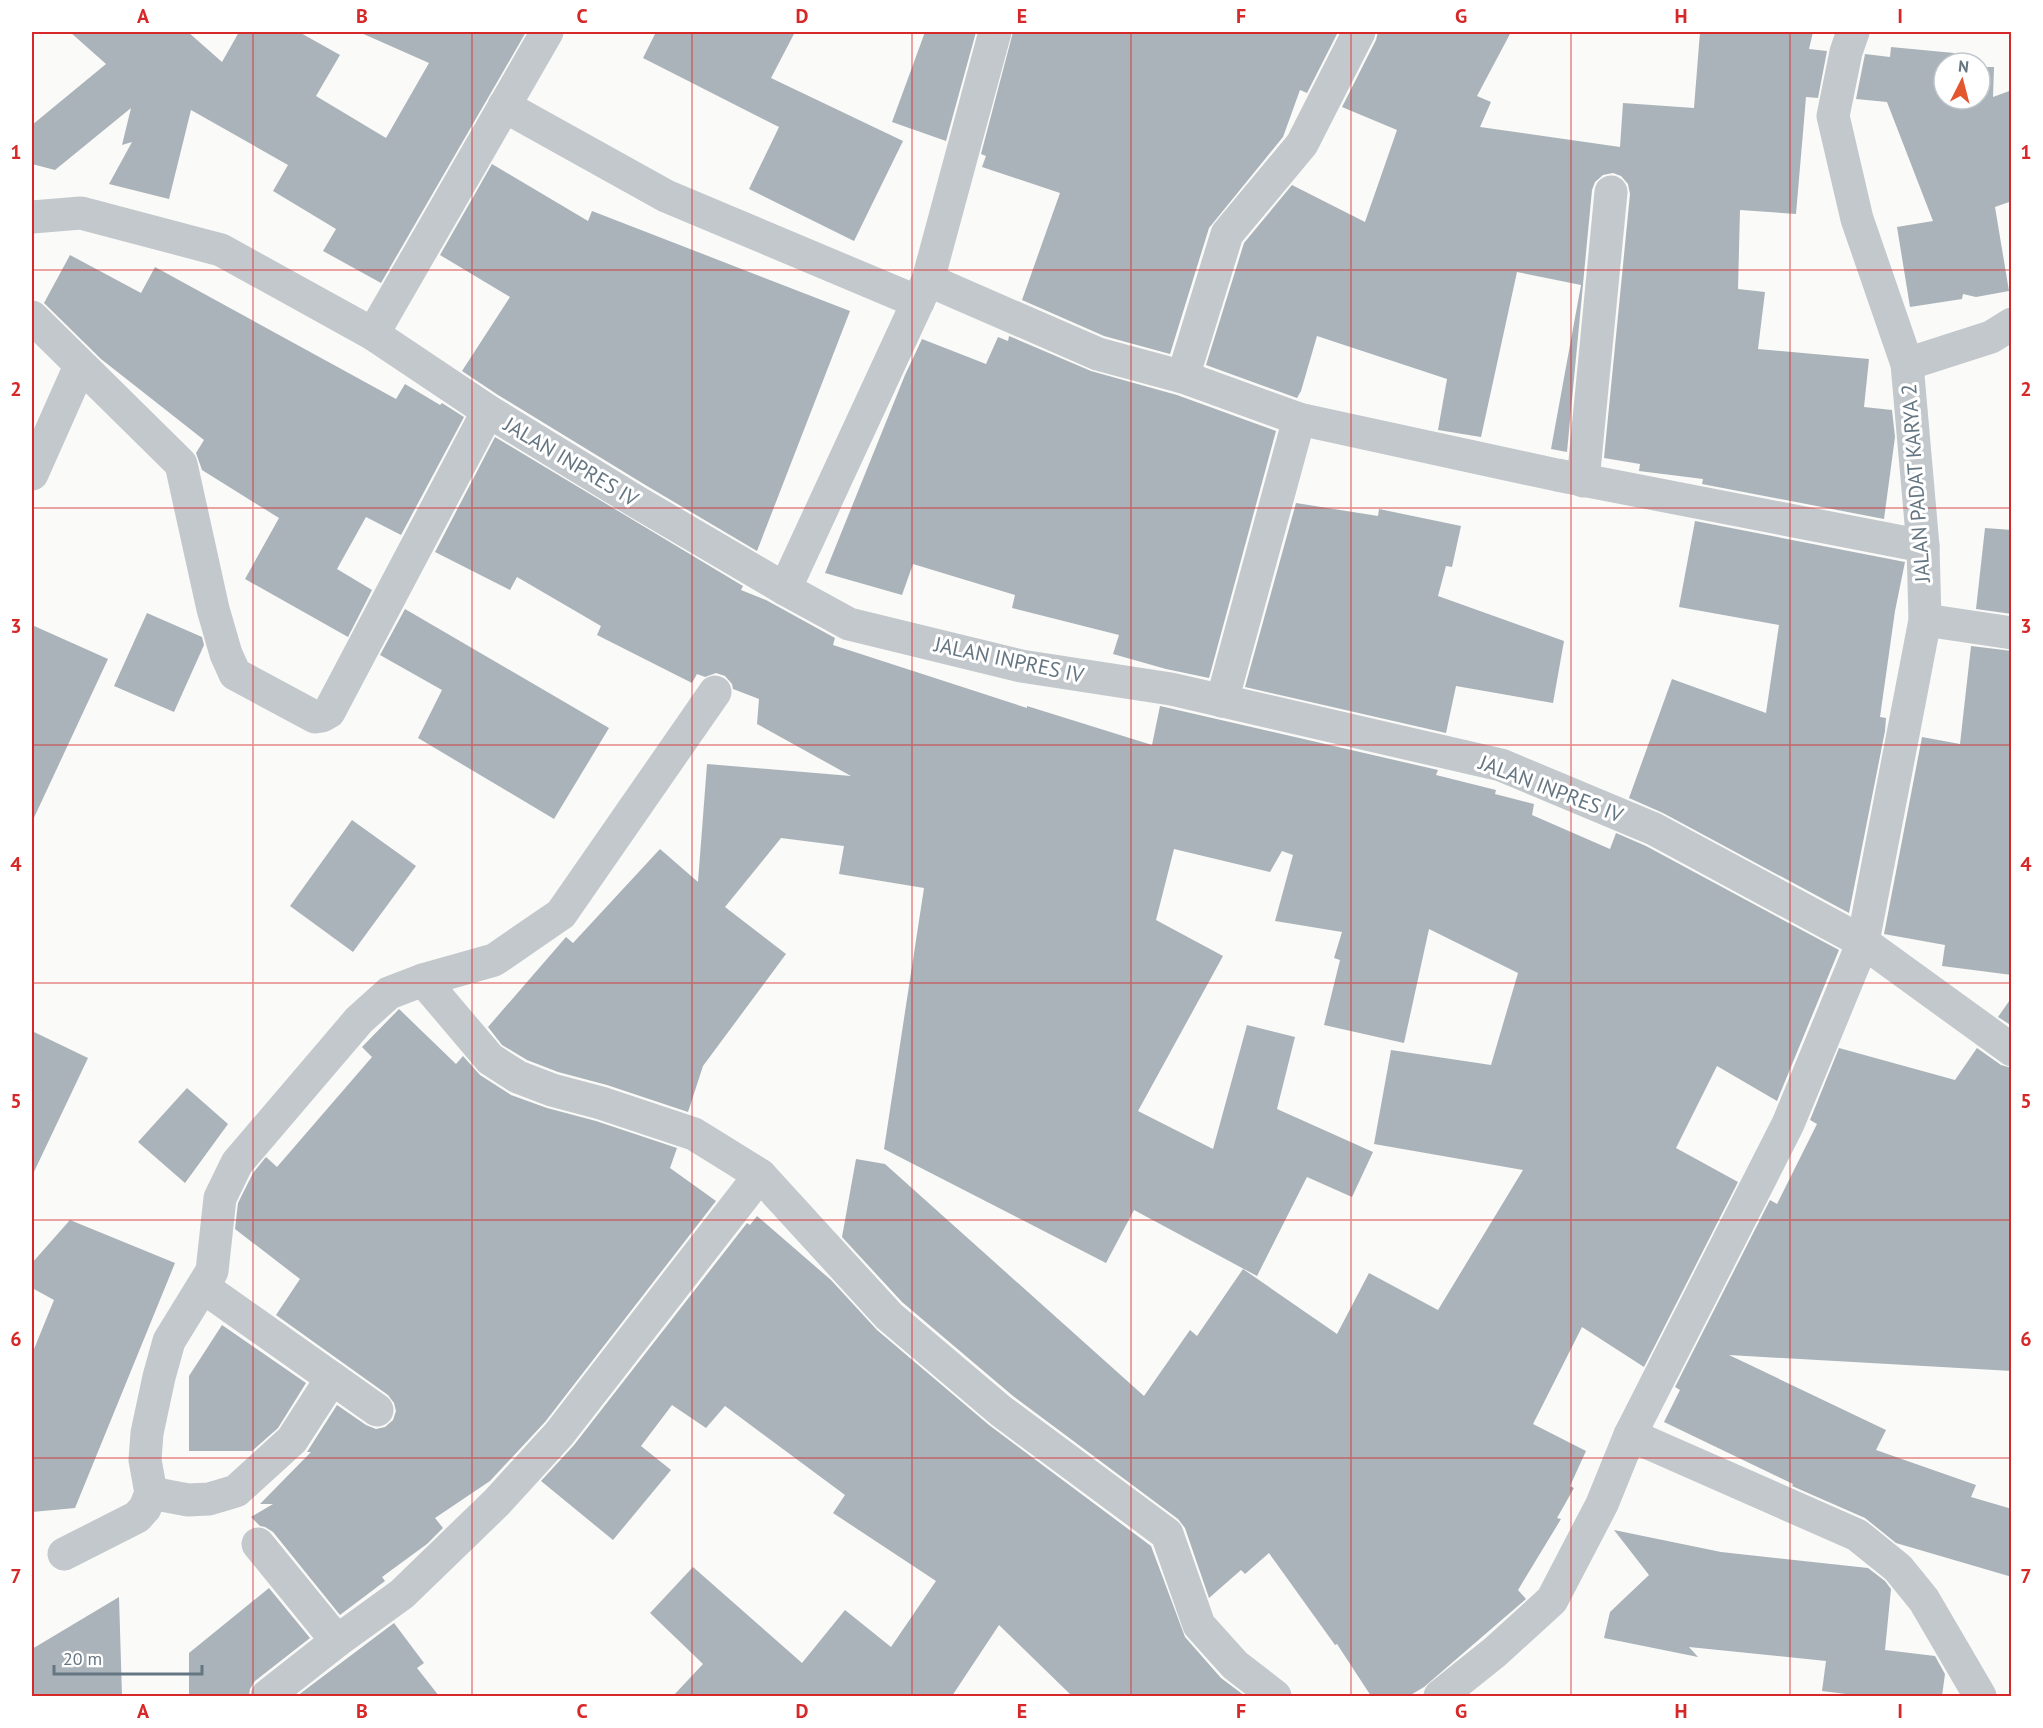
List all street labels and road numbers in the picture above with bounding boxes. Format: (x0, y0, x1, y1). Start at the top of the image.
street label: JALAN PADAT KARYA 2 (1895, 383, 1936, 584)
street label: JALAN INPRES IV (498, 410, 643, 512)
street label: JALAN INPRES IV (931, 630, 1086, 689)
street label: JALAN INPRES IV (1474, 748, 1627, 828)

